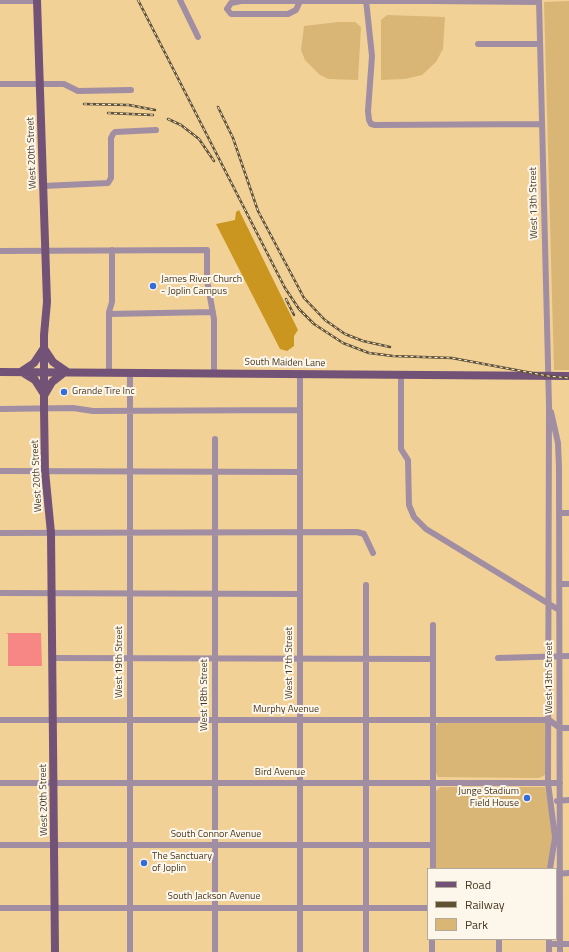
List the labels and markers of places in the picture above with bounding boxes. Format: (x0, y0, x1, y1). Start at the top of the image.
place label: James River Church - Joplin Campus (161, 274, 242, 298)
marker: James River Church - Joplin Campus (148, 281, 158, 291)
place label: Grande Tire Inc (72, 386, 135, 398)
marker: Grande Tire Inc (59, 387, 69, 397)
place label: Junge Stadium Field House (458, 786, 519, 810)
marker: Junge Stadium Field House (522, 793, 532, 803)
place label: The Sanctuary of Joplin (152, 851, 212, 874)
marker: The Sanctuary of Joplin (139, 858, 149, 868)

